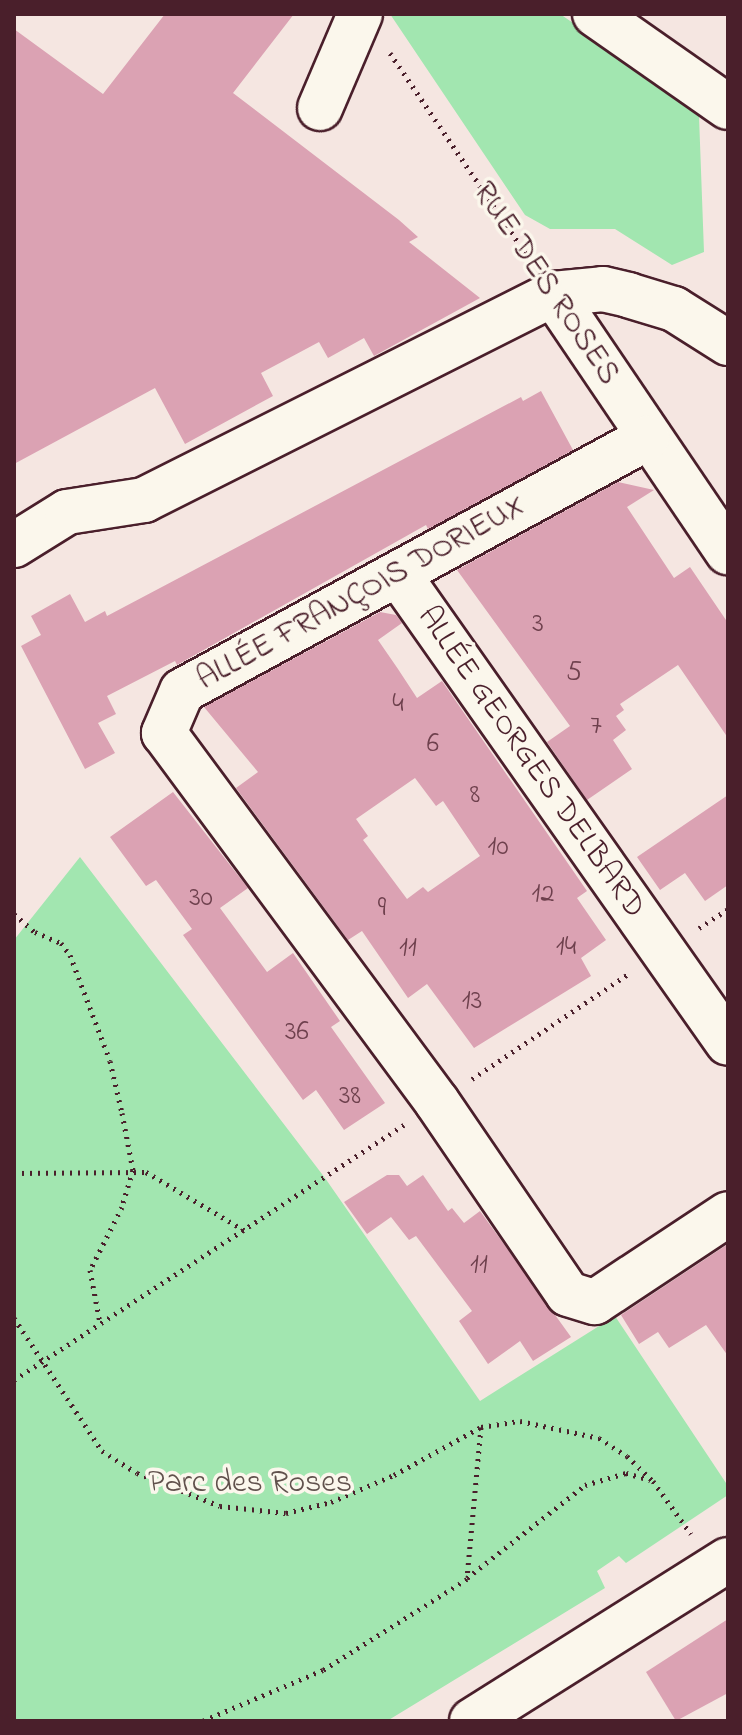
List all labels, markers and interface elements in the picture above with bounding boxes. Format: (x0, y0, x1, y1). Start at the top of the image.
street label: RUE DES ROSES (463, 175, 627, 393)
street label: ALLÉE FRANÇOIS DORIEUX (191, 488, 533, 700)
street label: ALLÉE GEORGES DELBARD (408, 600, 652, 926)
house number: 3 (532, 608, 544, 642)
house number: 5 (566, 656, 582, 690)
house number: 4 (392, 688, 404, 722)
house number: 7 (590, 710, 602, 744)
house number: 6 (427, 728, 439, 762)
house number: 8 (470, 779, 480, 813)
house number: 10 (488, 831, 508, 865)
house number: 12 (532, 878, 554, 912)
house number: 30 (189, 882, 213, 916)
house number: 9 (378, 892, 386, 926)
house number: 14 (556, 931, 576, 965)
house number: 11 (399, 932, 417, 966)
house number: 13 (462, 985, 482, 1019)
house number: 36 (285, 1016, 309, 1050)
house number: 38 (339, 1080, 361, 1114)
house number: 11 (470, 1249, 488, 1283)
park label: Parc des Roses (148, 1465, 352, 1503)

